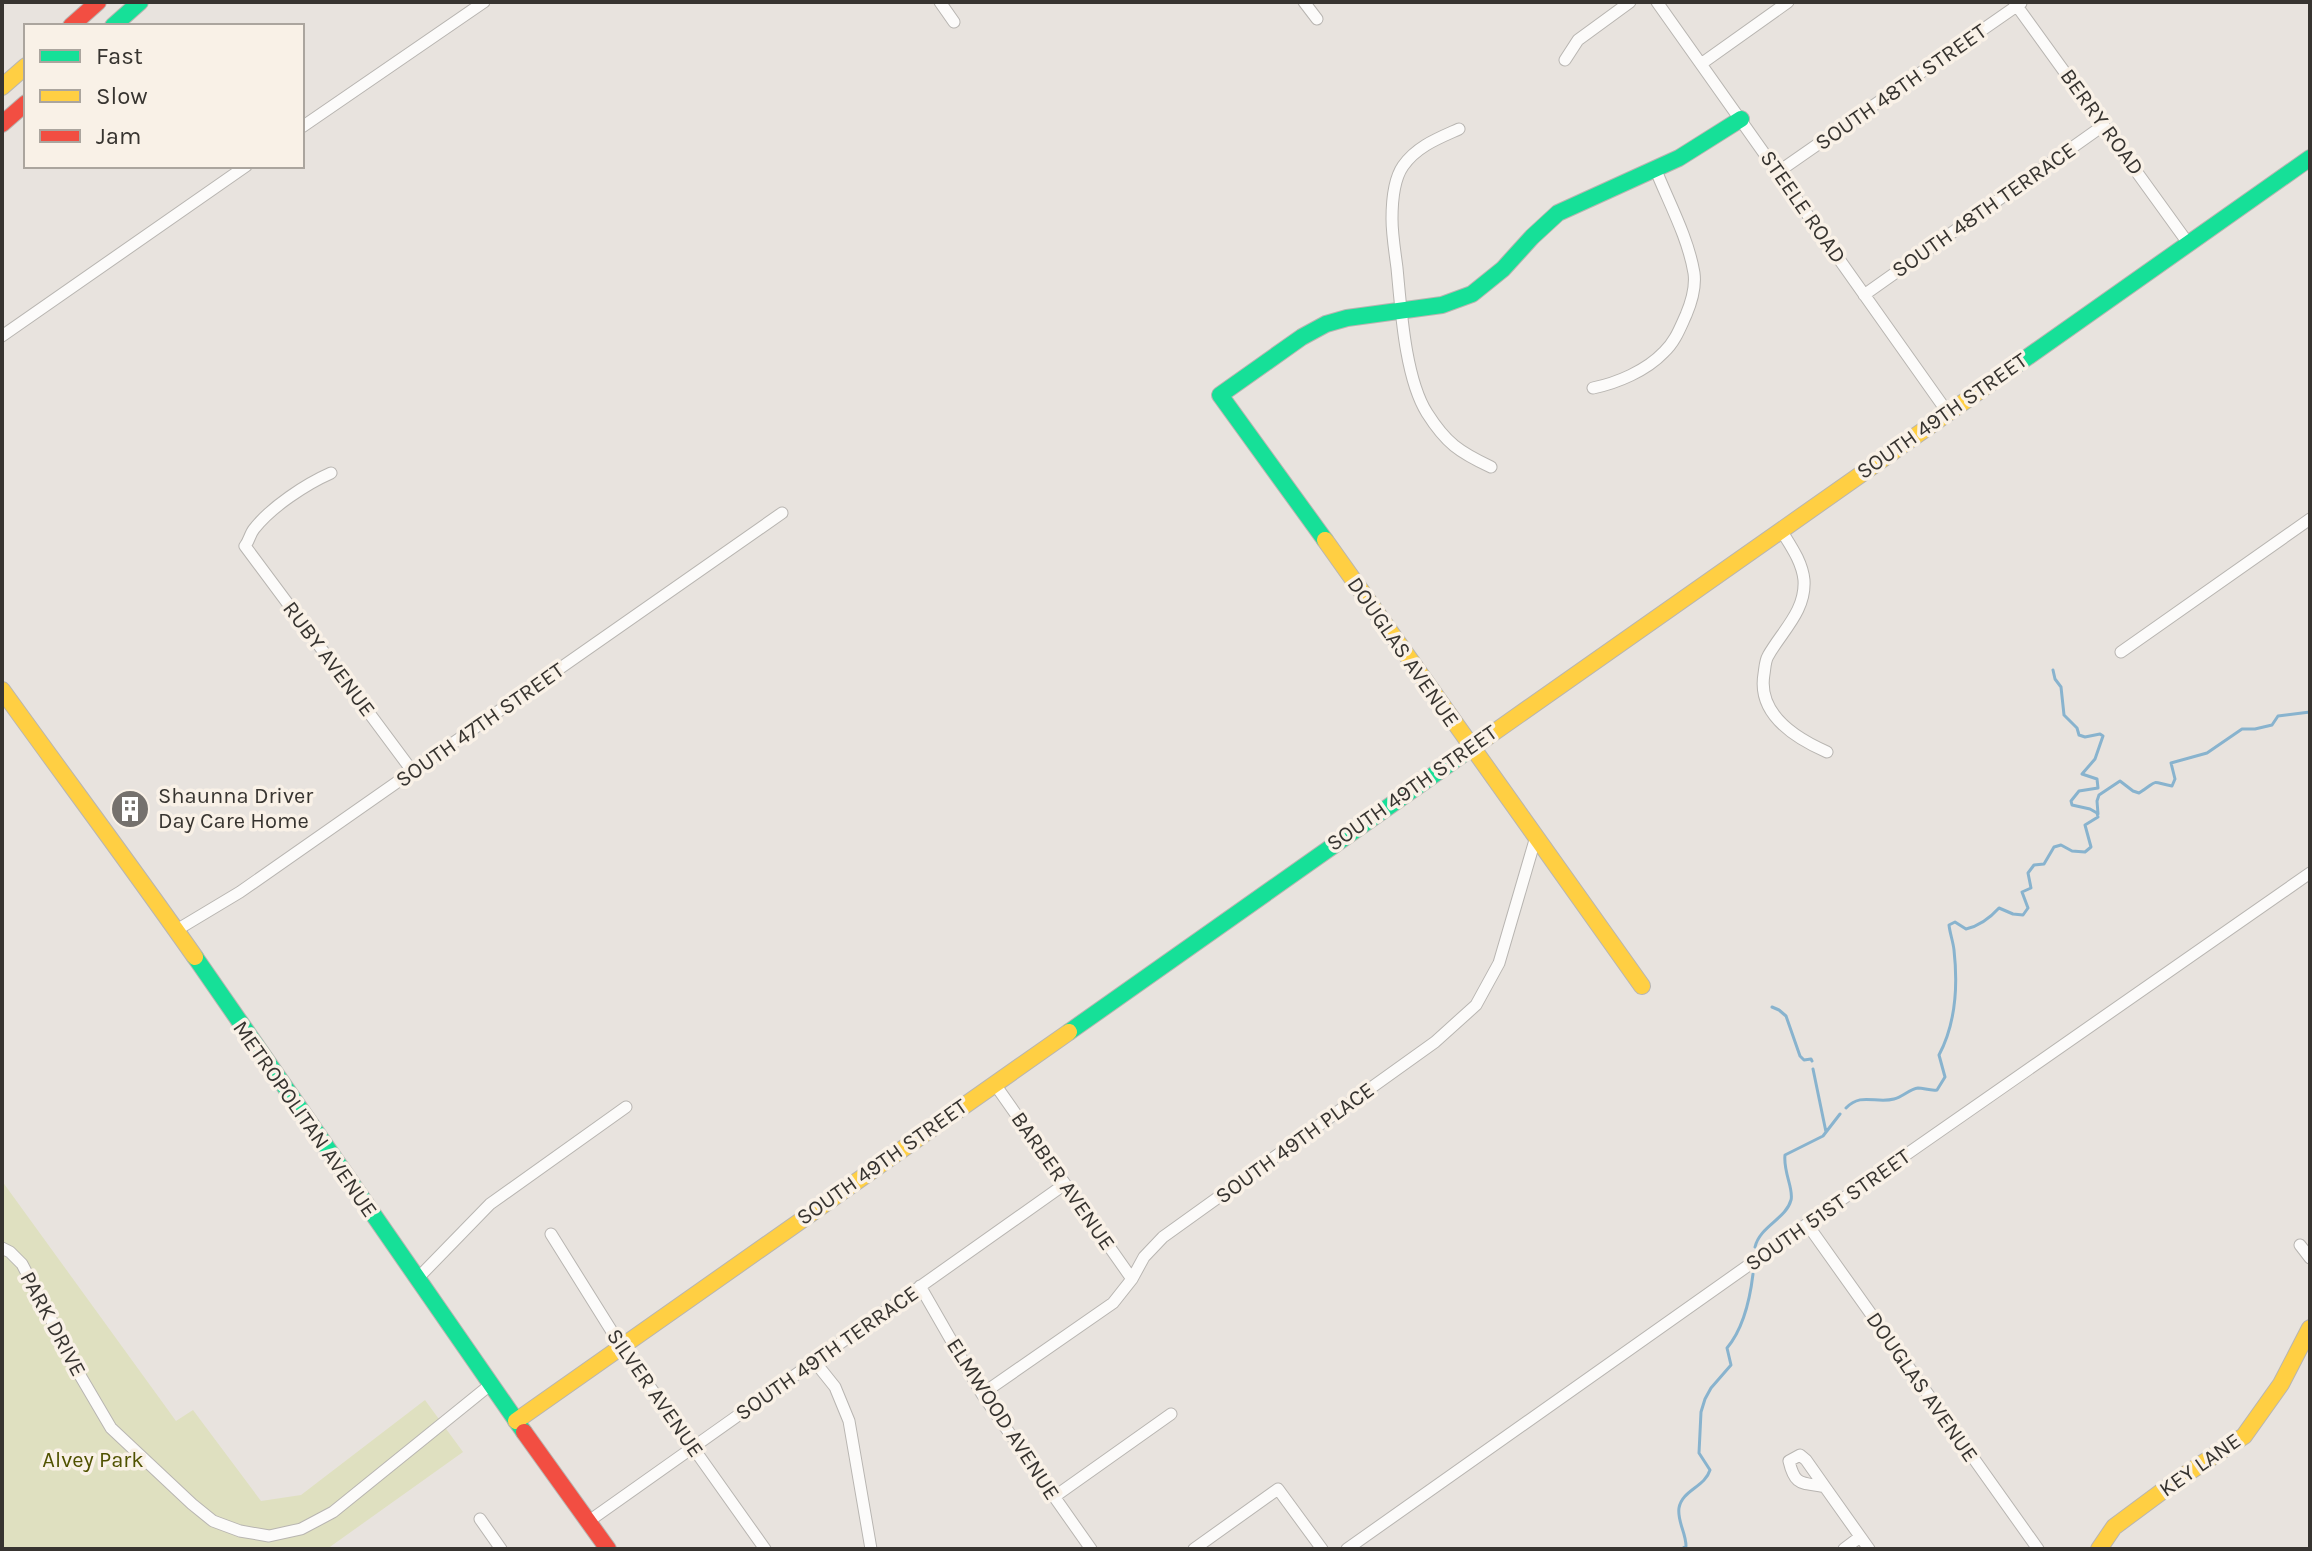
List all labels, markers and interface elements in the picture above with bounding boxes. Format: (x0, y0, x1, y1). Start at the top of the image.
street label: SOUTH 48TH STREET (1810, 18, 1992, 156)
legend (24, 24, 304, 168)
text: Fast (96, 42, 143, 70)
street label: BERRY ROAD (2055, 64, 2149, 180)
text: Slow (96, 82, 148, 110)
text: Jam (96, 122, 141, 150)
street label: SOUTH 48TH TERRACE (1887, 137, 2081, 283)
street label: STEELE ROAD (1755, 146, 1851, 268)
street label: SOUTH 49TH STREET (1852, 347, 2032, 485)
street label: DOUGLAS AVENUE (1342, 572, 1464, 732)
street label: RUBY AVENUE (277, 596, 381, 722)
street label: SOUTH 47TH STREET (391, 657, 569, 793)
street label: SOUTH 49TH STREET (1322, 719, 1502, 857)
place label: Shaunna Driver Day Care Home (158, 783, 313, 834)
building icon: Shaunna Driver Day Care Home (109, 788, 151, 830)
street label: METROPOLITAN AVENUE (227, 1016, 383, 1222)
street label: SOUTH 49TH PLACE (1211, 1077, 1379, 1209)
street label: SOUTH 49TH STREET (792, 1093, 972, 1231)
street label: BARBER AVENUE (1006, 1107, 1120, 1255)
street label: SOUTH 51ST STREET (1740, 1143, 1916, 1277)
street label: PARK DRIVE (15, 1267, 91, 1381)
street label: SOUTH 49TH TERRACE (730, 1280, 924, 1426)
street label: DOUGLAS AVENUE (1861, 1307, 1983, 1467)
street label: SILVER AVENUE (601, 1324, 709, 1462)
street label: ELMWOOD AVENUE (941, 1333, 1065, 1505)
street label: KEY LANE (2154, 1428, 2246, 1502)
park label: Alvey Park (42, 1447, 144, 1473)

